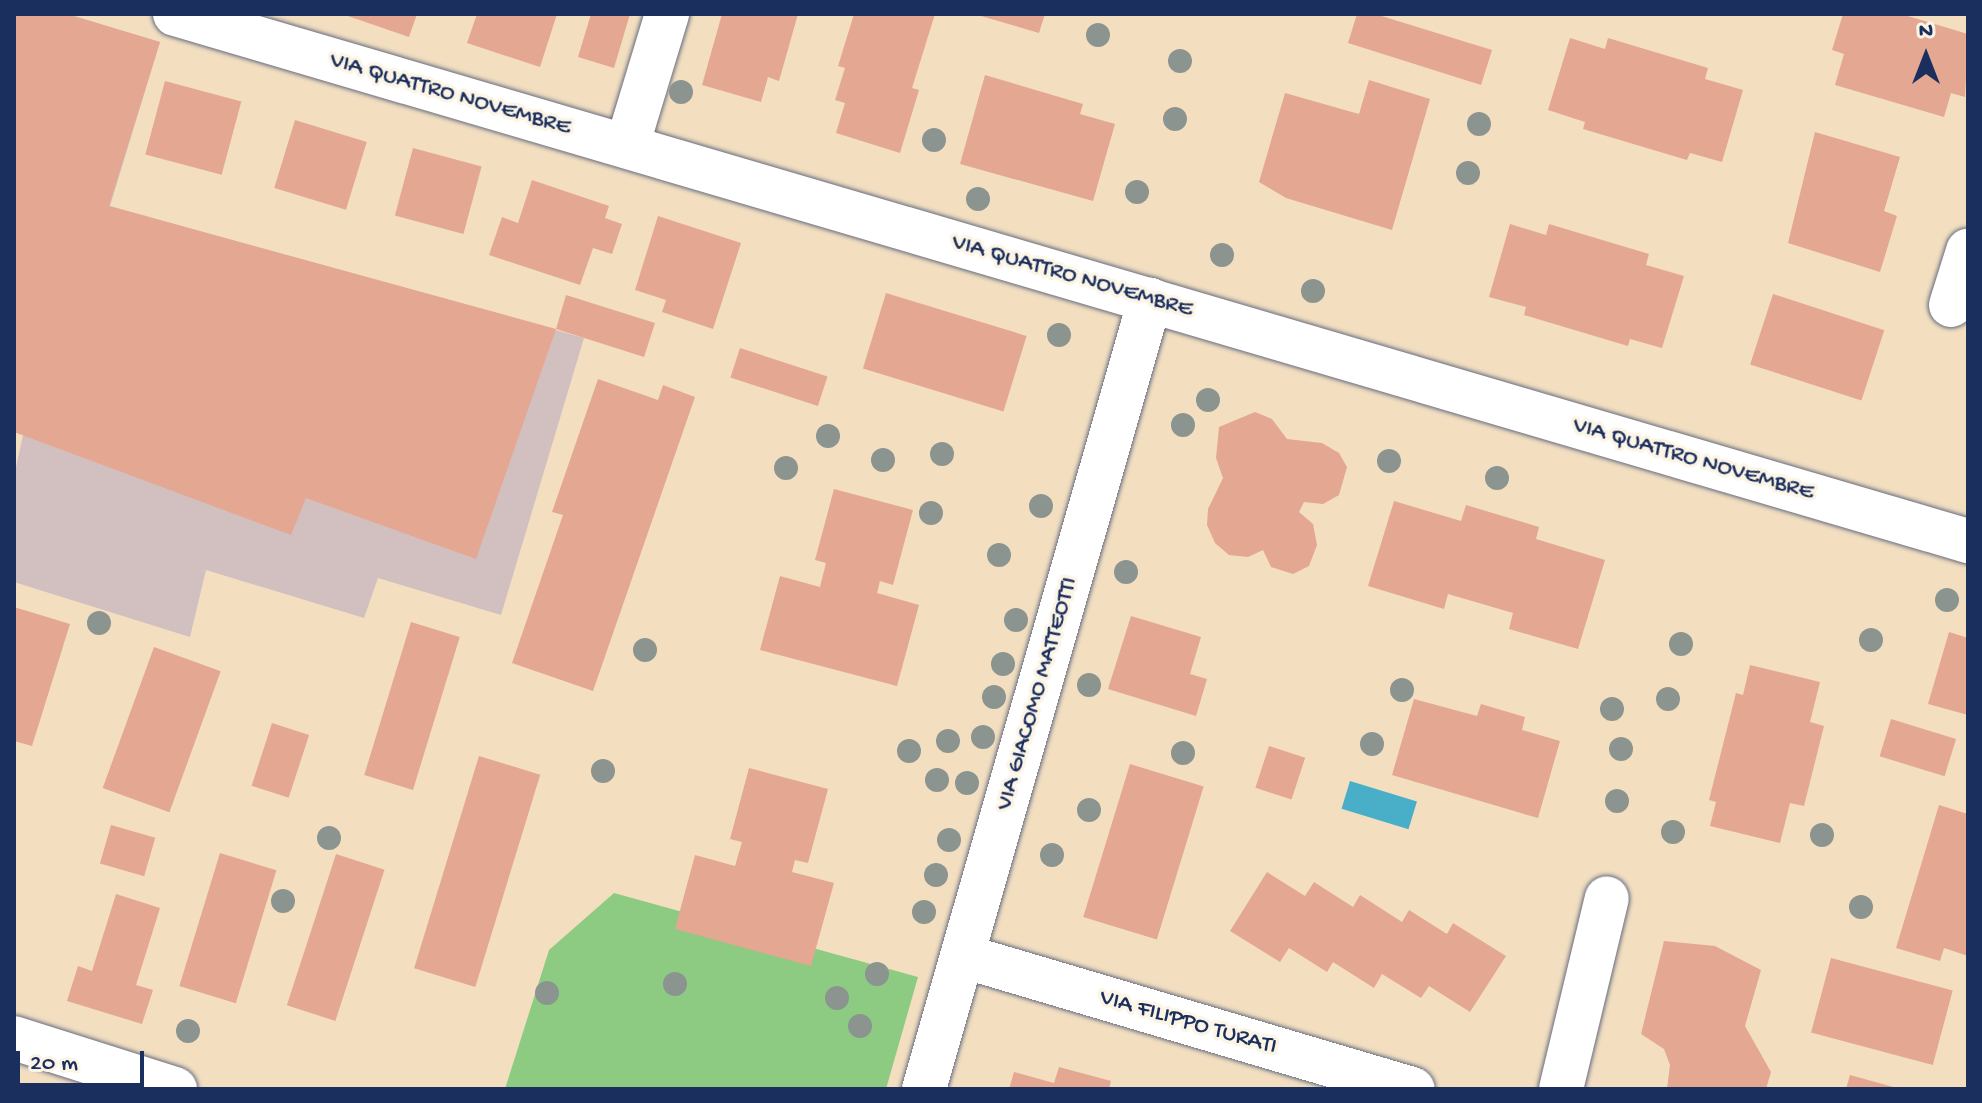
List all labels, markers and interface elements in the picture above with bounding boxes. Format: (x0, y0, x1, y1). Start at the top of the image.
north arrow (1886, 16, 1966, 96)
text: N (1919, 19, 1933, 45)
street label: VIA QUATTRO NOVEMBRE (326, 47, 574, 143)
street label: VIA QUATTRO NOVEMBRE (948, 229, 1196, 325)
street label: VIA QUATTRO NOVEMBRE (1569, 412, 1817, 508)
street label: VIA GIACOMO MATTEOTTI (991, 574, 1085, 814)
street label: VIA FILIPPO TURATI (1096, 984, 1280, 1062)
scale bar (20, 1035, 148, 1085)
text: 20 m (30, 1050, 78, 1079)

